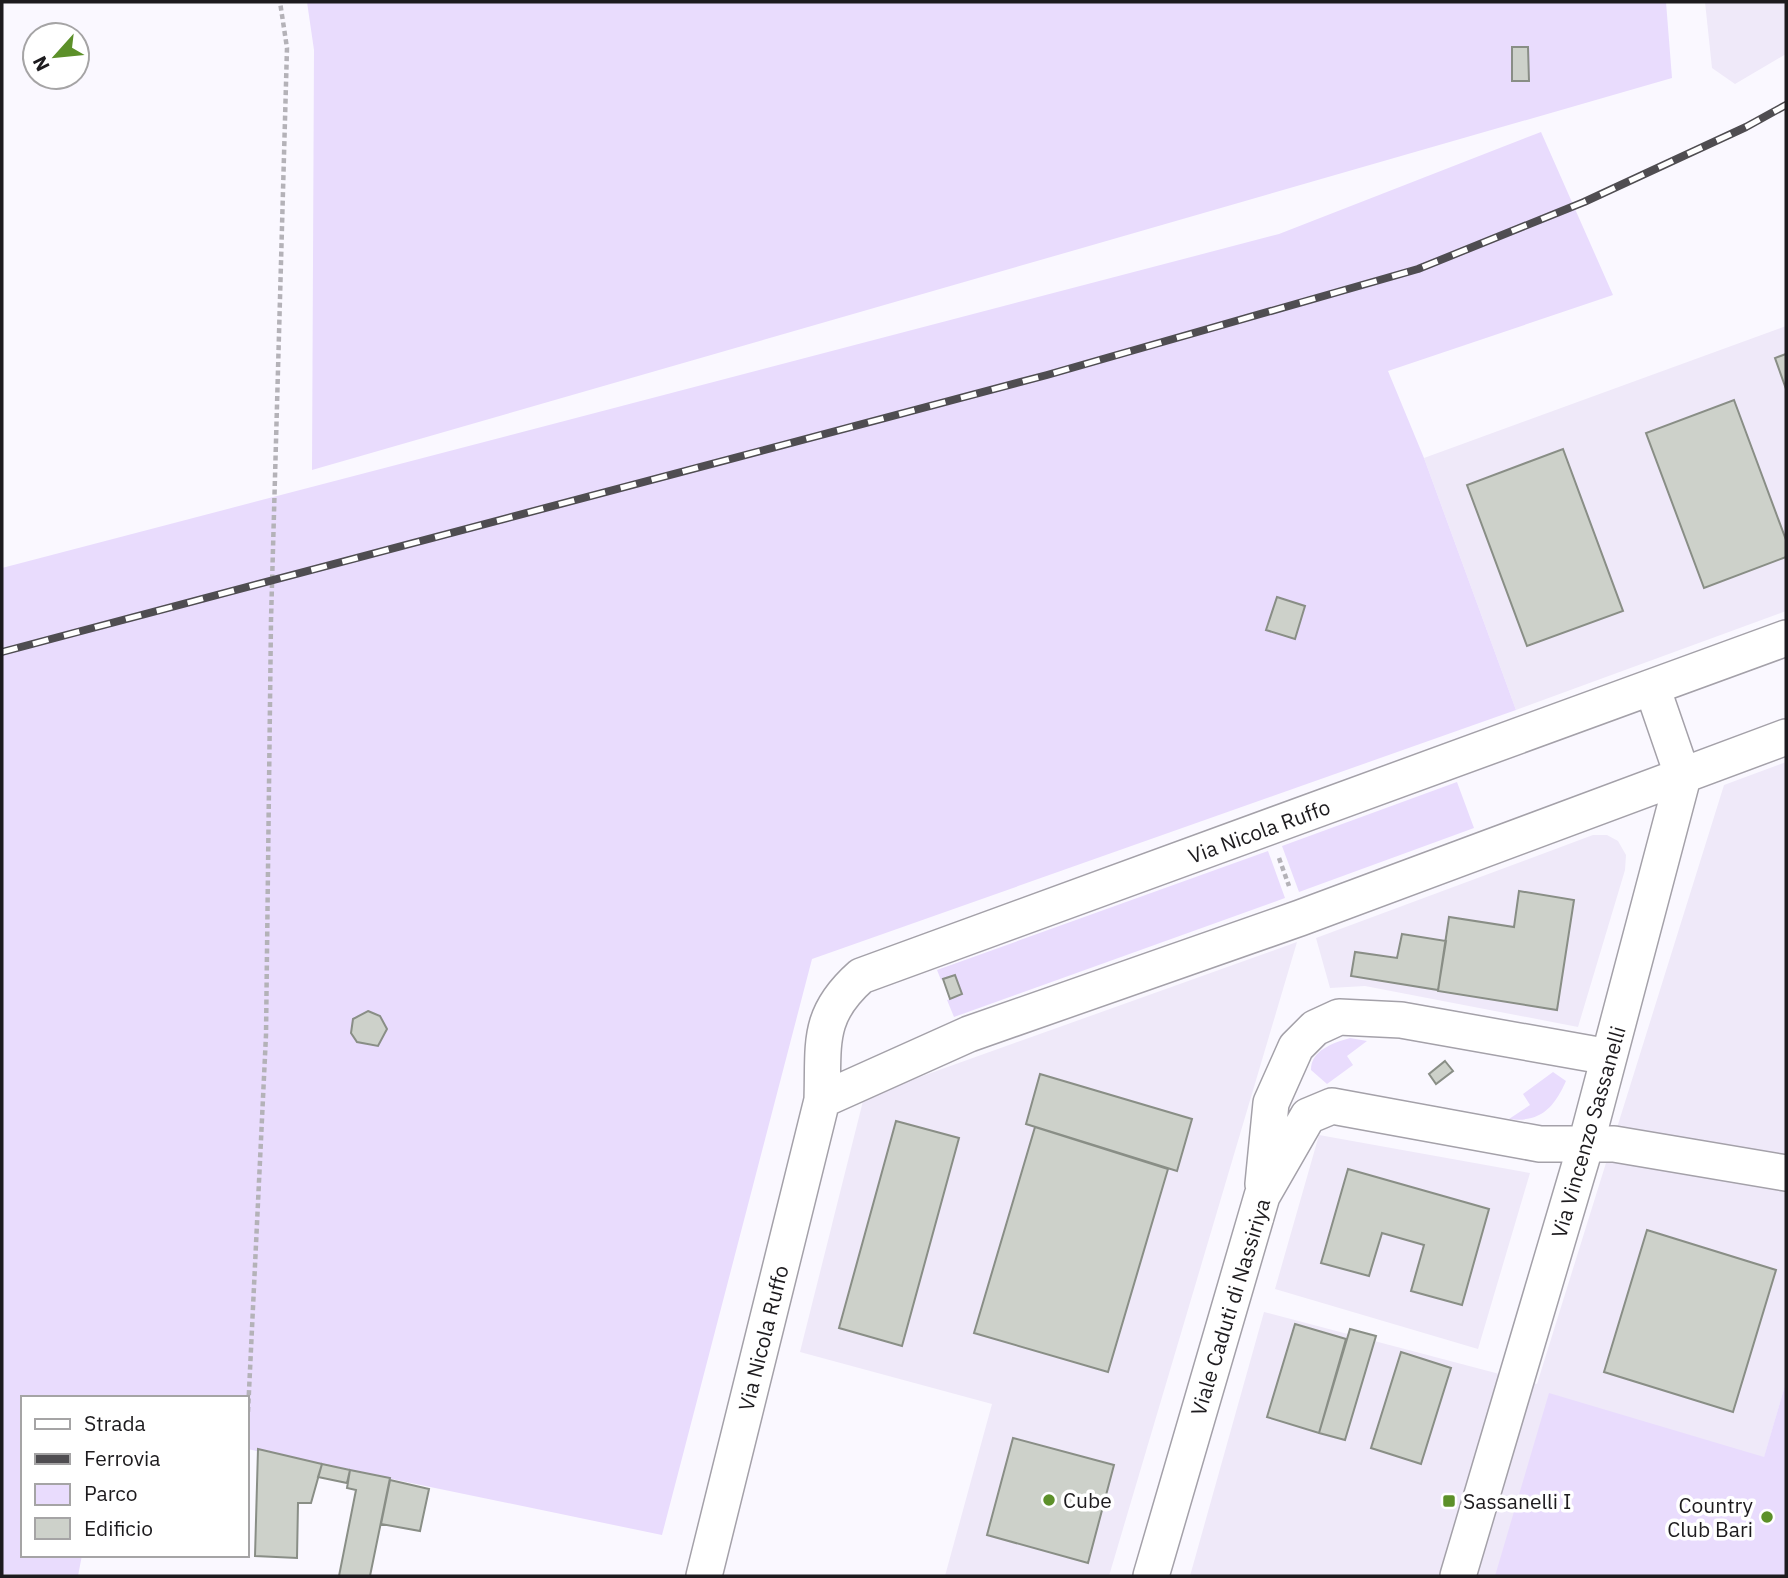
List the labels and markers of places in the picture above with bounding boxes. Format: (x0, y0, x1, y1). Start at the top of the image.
place label: Cube (1063, 1486, 1112, 1514)
place label: Sassanelli I (1463, 1487, 1571, 1515)
place label: Country Club Bari (1667, 1491, 1754, 1543)
marker: Cube (1041, 1492, 1057, 1508)
marker: Sassanelli I (1441, 1493, 1457, 1509)
marker: Country Club Bari (1759, 1509, 1775, 1525)

